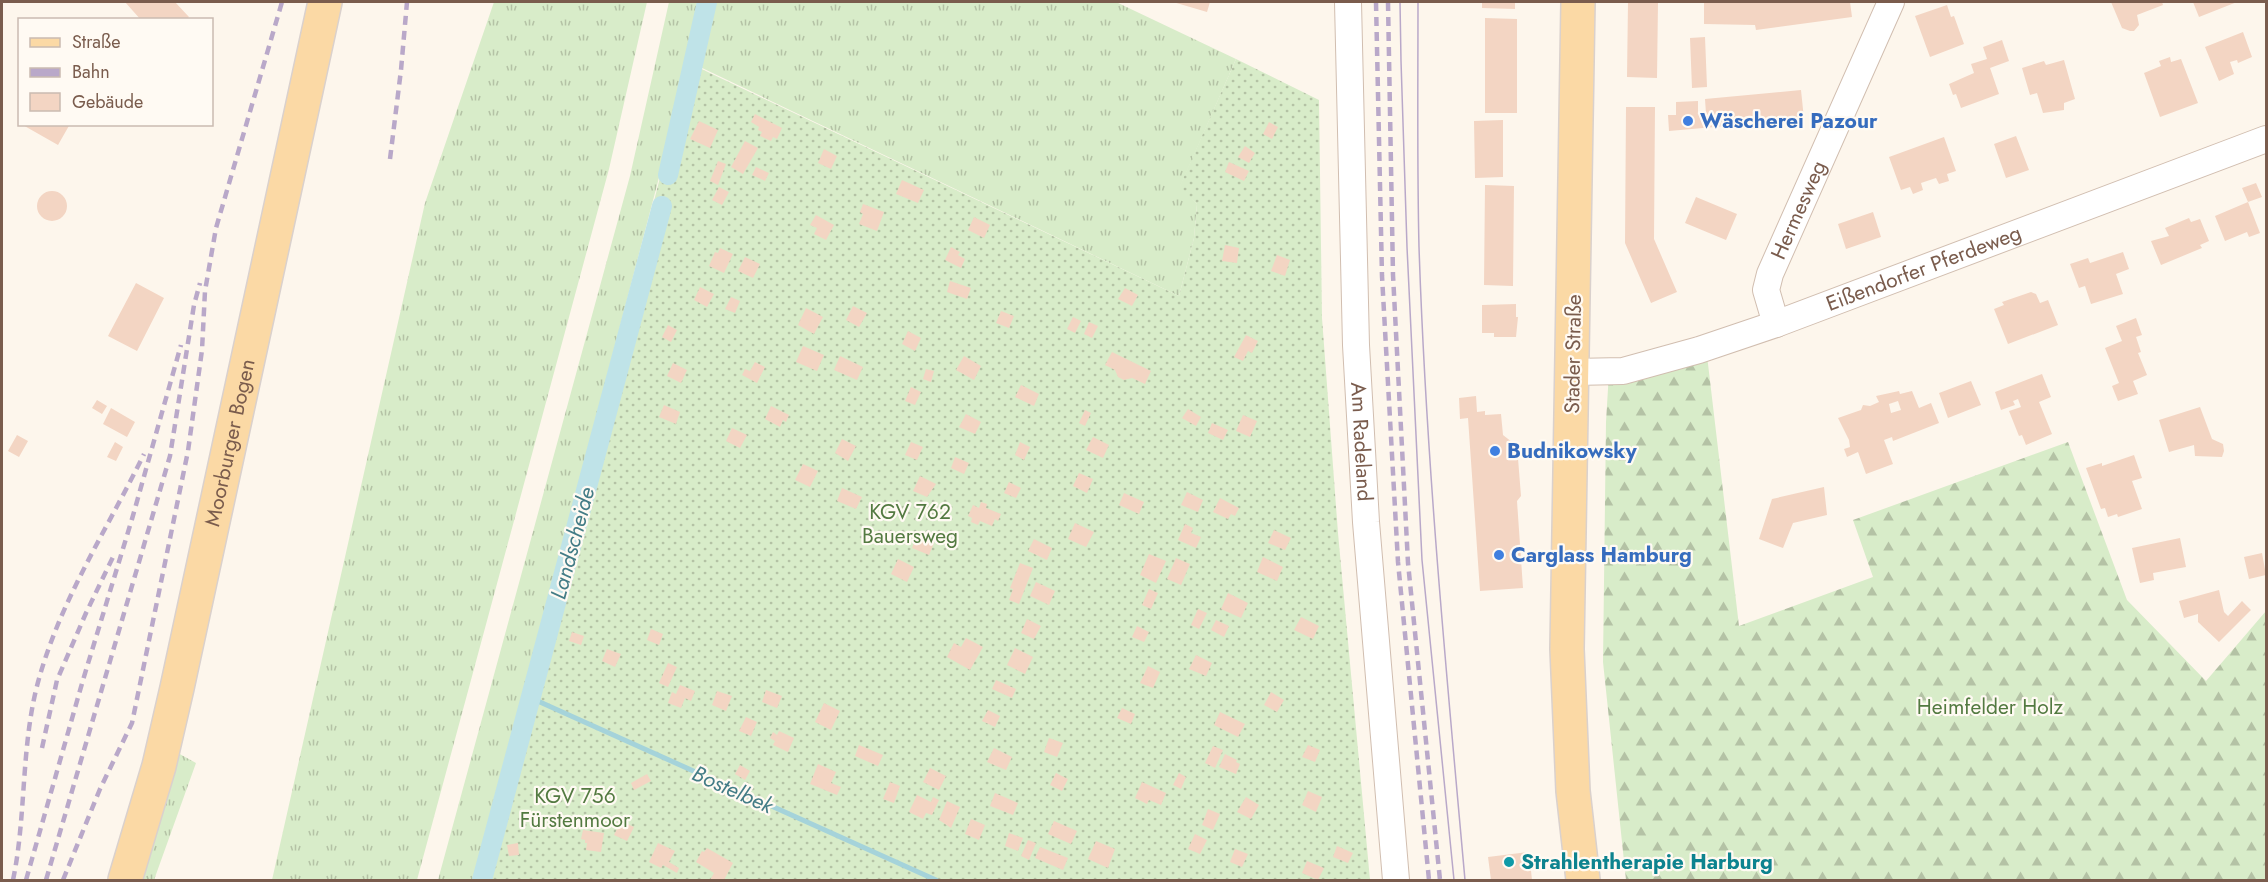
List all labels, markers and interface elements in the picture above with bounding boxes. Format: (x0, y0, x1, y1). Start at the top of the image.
legend (18, 18, 213, 126)
text: Straße (72, 29, 120, 55)
text: Bahn (72, 59, 110, 85)
text: Gebäude (72, 89, 143, 115)
place label: Wäscherei Pazour (1700, 106, 1878, 136)
marker: Wäscherei Pazour (1681, 114, 1695, 128)
street label: Hermesweg (1763, 156, 1834, 264)
street label: Eißendorfer Pferdeweg (1822, 218, 2026, 319)
street label: Stader Straße (1557, 294, 1589, 414)
street label: Moorburger Bogen (197, 356, 263, 529)
street label: Am Radeland (1343, 381, 1380, 502)
place label: Budnikowsky (1507, 436, 1638, 466)
marker: Budnikowsky (1488, 444, 1502, 458)
water label: Landscheide (542, 483, 602, 603)
park label: KGV 762 Bauersweg (862, 497, 958, 551)
place label: Carglass Hamburg (1511, 540, 1692, 570)
marker: Carglass Hamburg (1492, 548, 1506, 562)
park label: Heimfelder Holz (1917, 692, 2064, 722)
water label: Bostelbek (687, 757, 780, 822)
park label: KGV 756 Fürstenmoor (520, 781, 631, 835)
place label: Strahlentherapie Harburg (1521, 847, 1773, 877)
marker: Strahlentherapie Harburg (1502, 855, 1516, 869)

